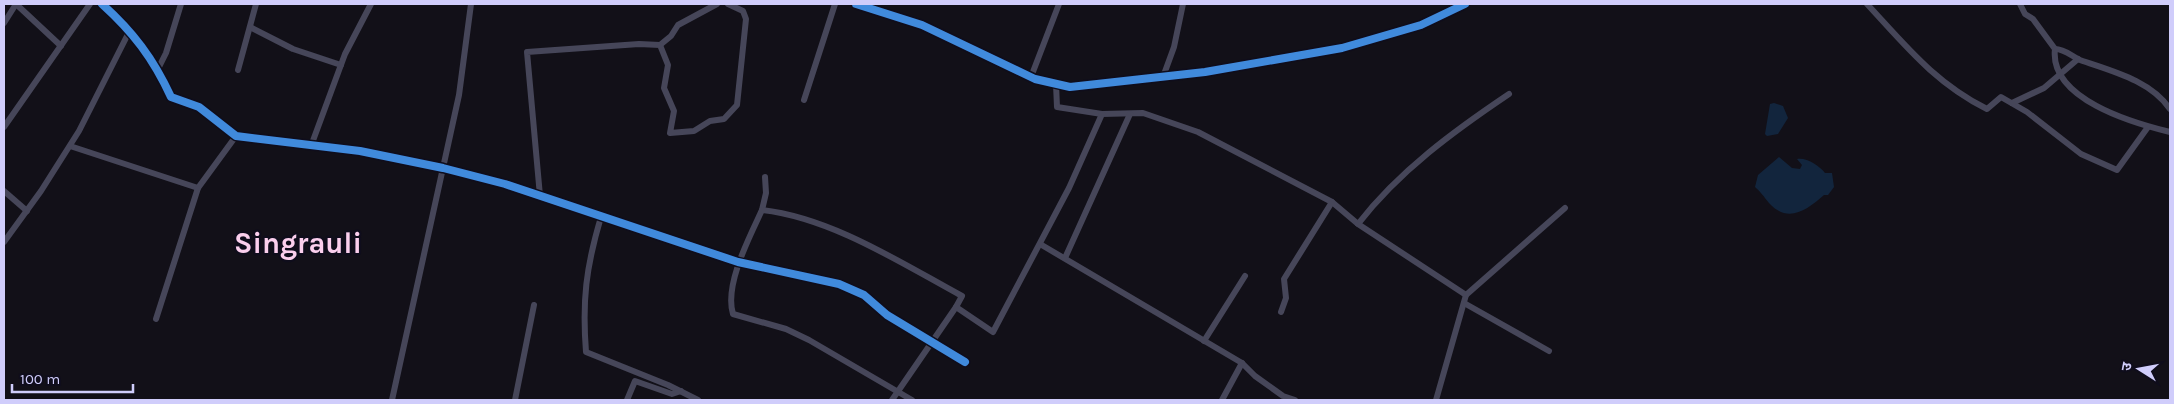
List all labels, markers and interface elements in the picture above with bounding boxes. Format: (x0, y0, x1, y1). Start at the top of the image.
district label: Singrauli (234, 226, 362, 260)
north arrow (2114, 344, 2164, 394)
text: उ (2118, 360, 2136, 372)
scale bar (12, 362, 134, 394)
text: 100 m (20, 370, 60, 388)

